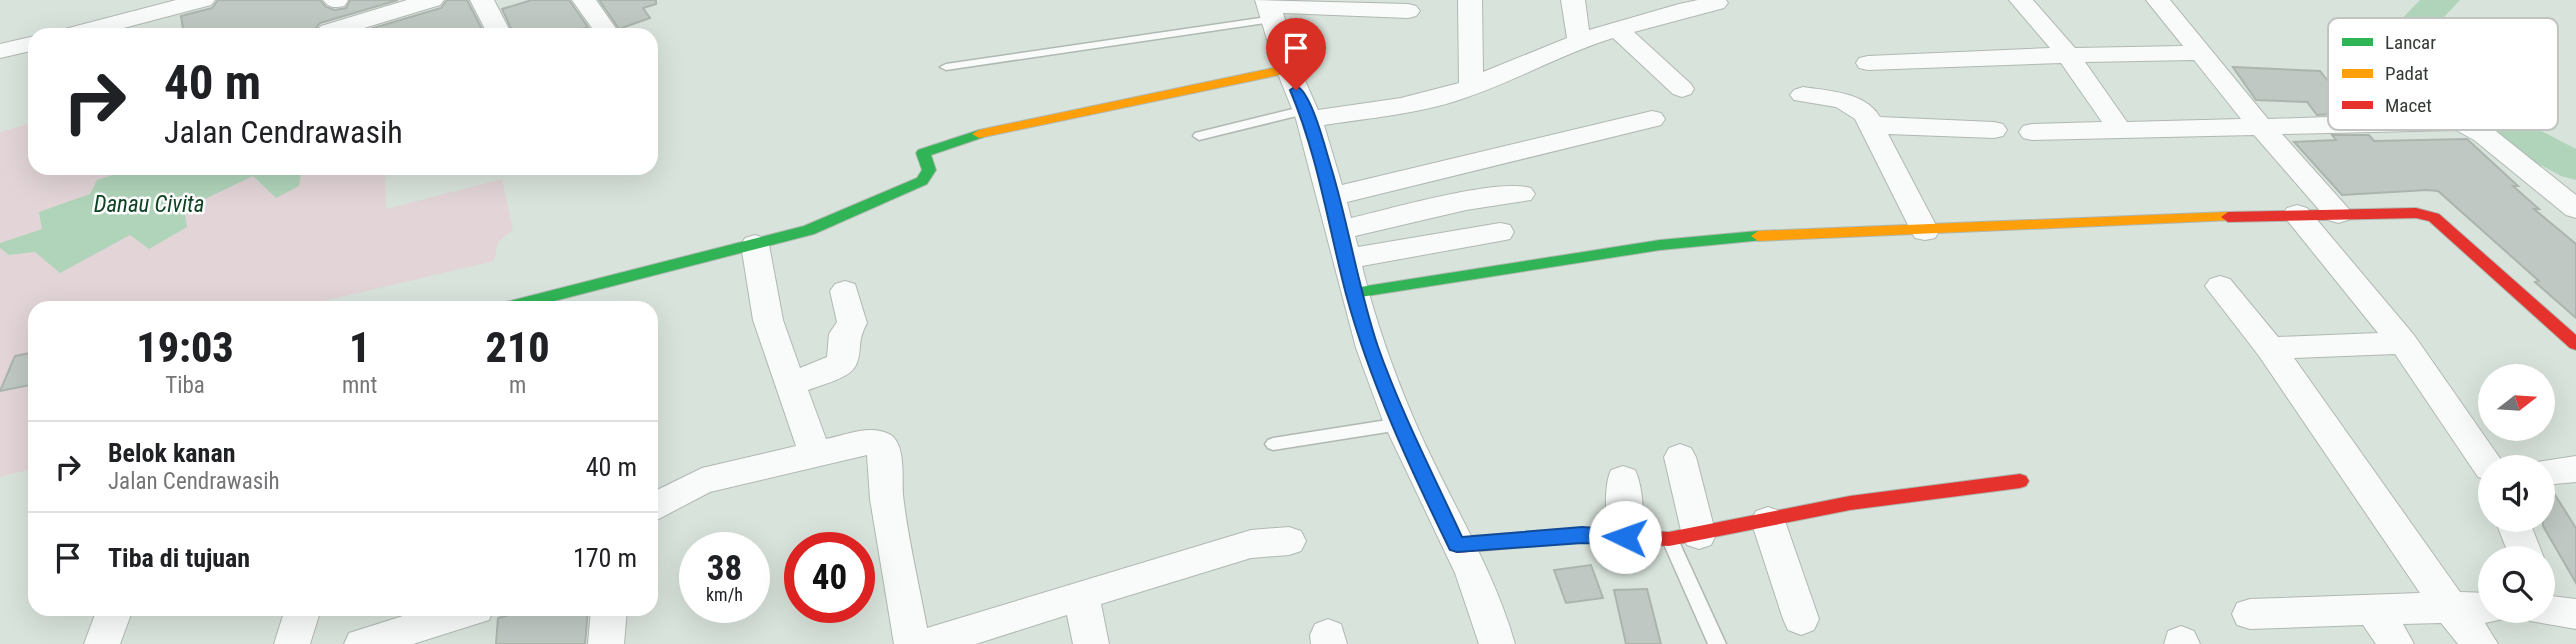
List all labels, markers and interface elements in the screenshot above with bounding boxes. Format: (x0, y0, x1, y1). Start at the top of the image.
pin (1266, 18, 1326, 90)
legend (2328, 18, 2558, 130)
icon: arrive (1277, 29, 1315, 67)
text: Lancar (2385, 31, 2436, 54)
text: 40 m (164, 54, 261, 111)
icon: right (49, 56, 140, 147)
text: Padat (2385, 62, 2429, 85)
text: Macet (2385, 94, 2432, 117)
text: Jalan Cendrawasih (164, 113, 403, 151)
water label: Danau Civita (94, 191, 204, 218)
text: 19:03 (136, 323, 234, 372)
text: 1 (349, 323, 370, 372)
text: 210 (486, 323, 550, 372)
north arrow (2478, 364, 2555, 441)
map controls (2478, 364, 2555, 623)
text: Tiba (165, 372, 205, 399)
text: mnt (342, 372, 377, 399)
text: m (509, 372, 526, 399)
text: Belok kanan (108, 438, 235, 468)
icon: right (49, 448, 87, 486)
text: 40 m (586, 452, 637, 482)
button: sound (2478, 455, 2555, 532)
text: Jalan Cendrawasih (108, 468, 280, 495)
position arrow (1588, 500, 1662, 574)
speed limit sign: 40 (784, 532, 875, 623)
icon: arrive (49, 539, 87, 577)
text: Tiba di tujuan (108, 543, 250, 573)
text: 170 m (573, 543, 637, 573)
button: search (2478, 546, 2555, 623)
text: 38 (707, 548, 742, 589)
text: km/h (706, 584, 743, 605)

